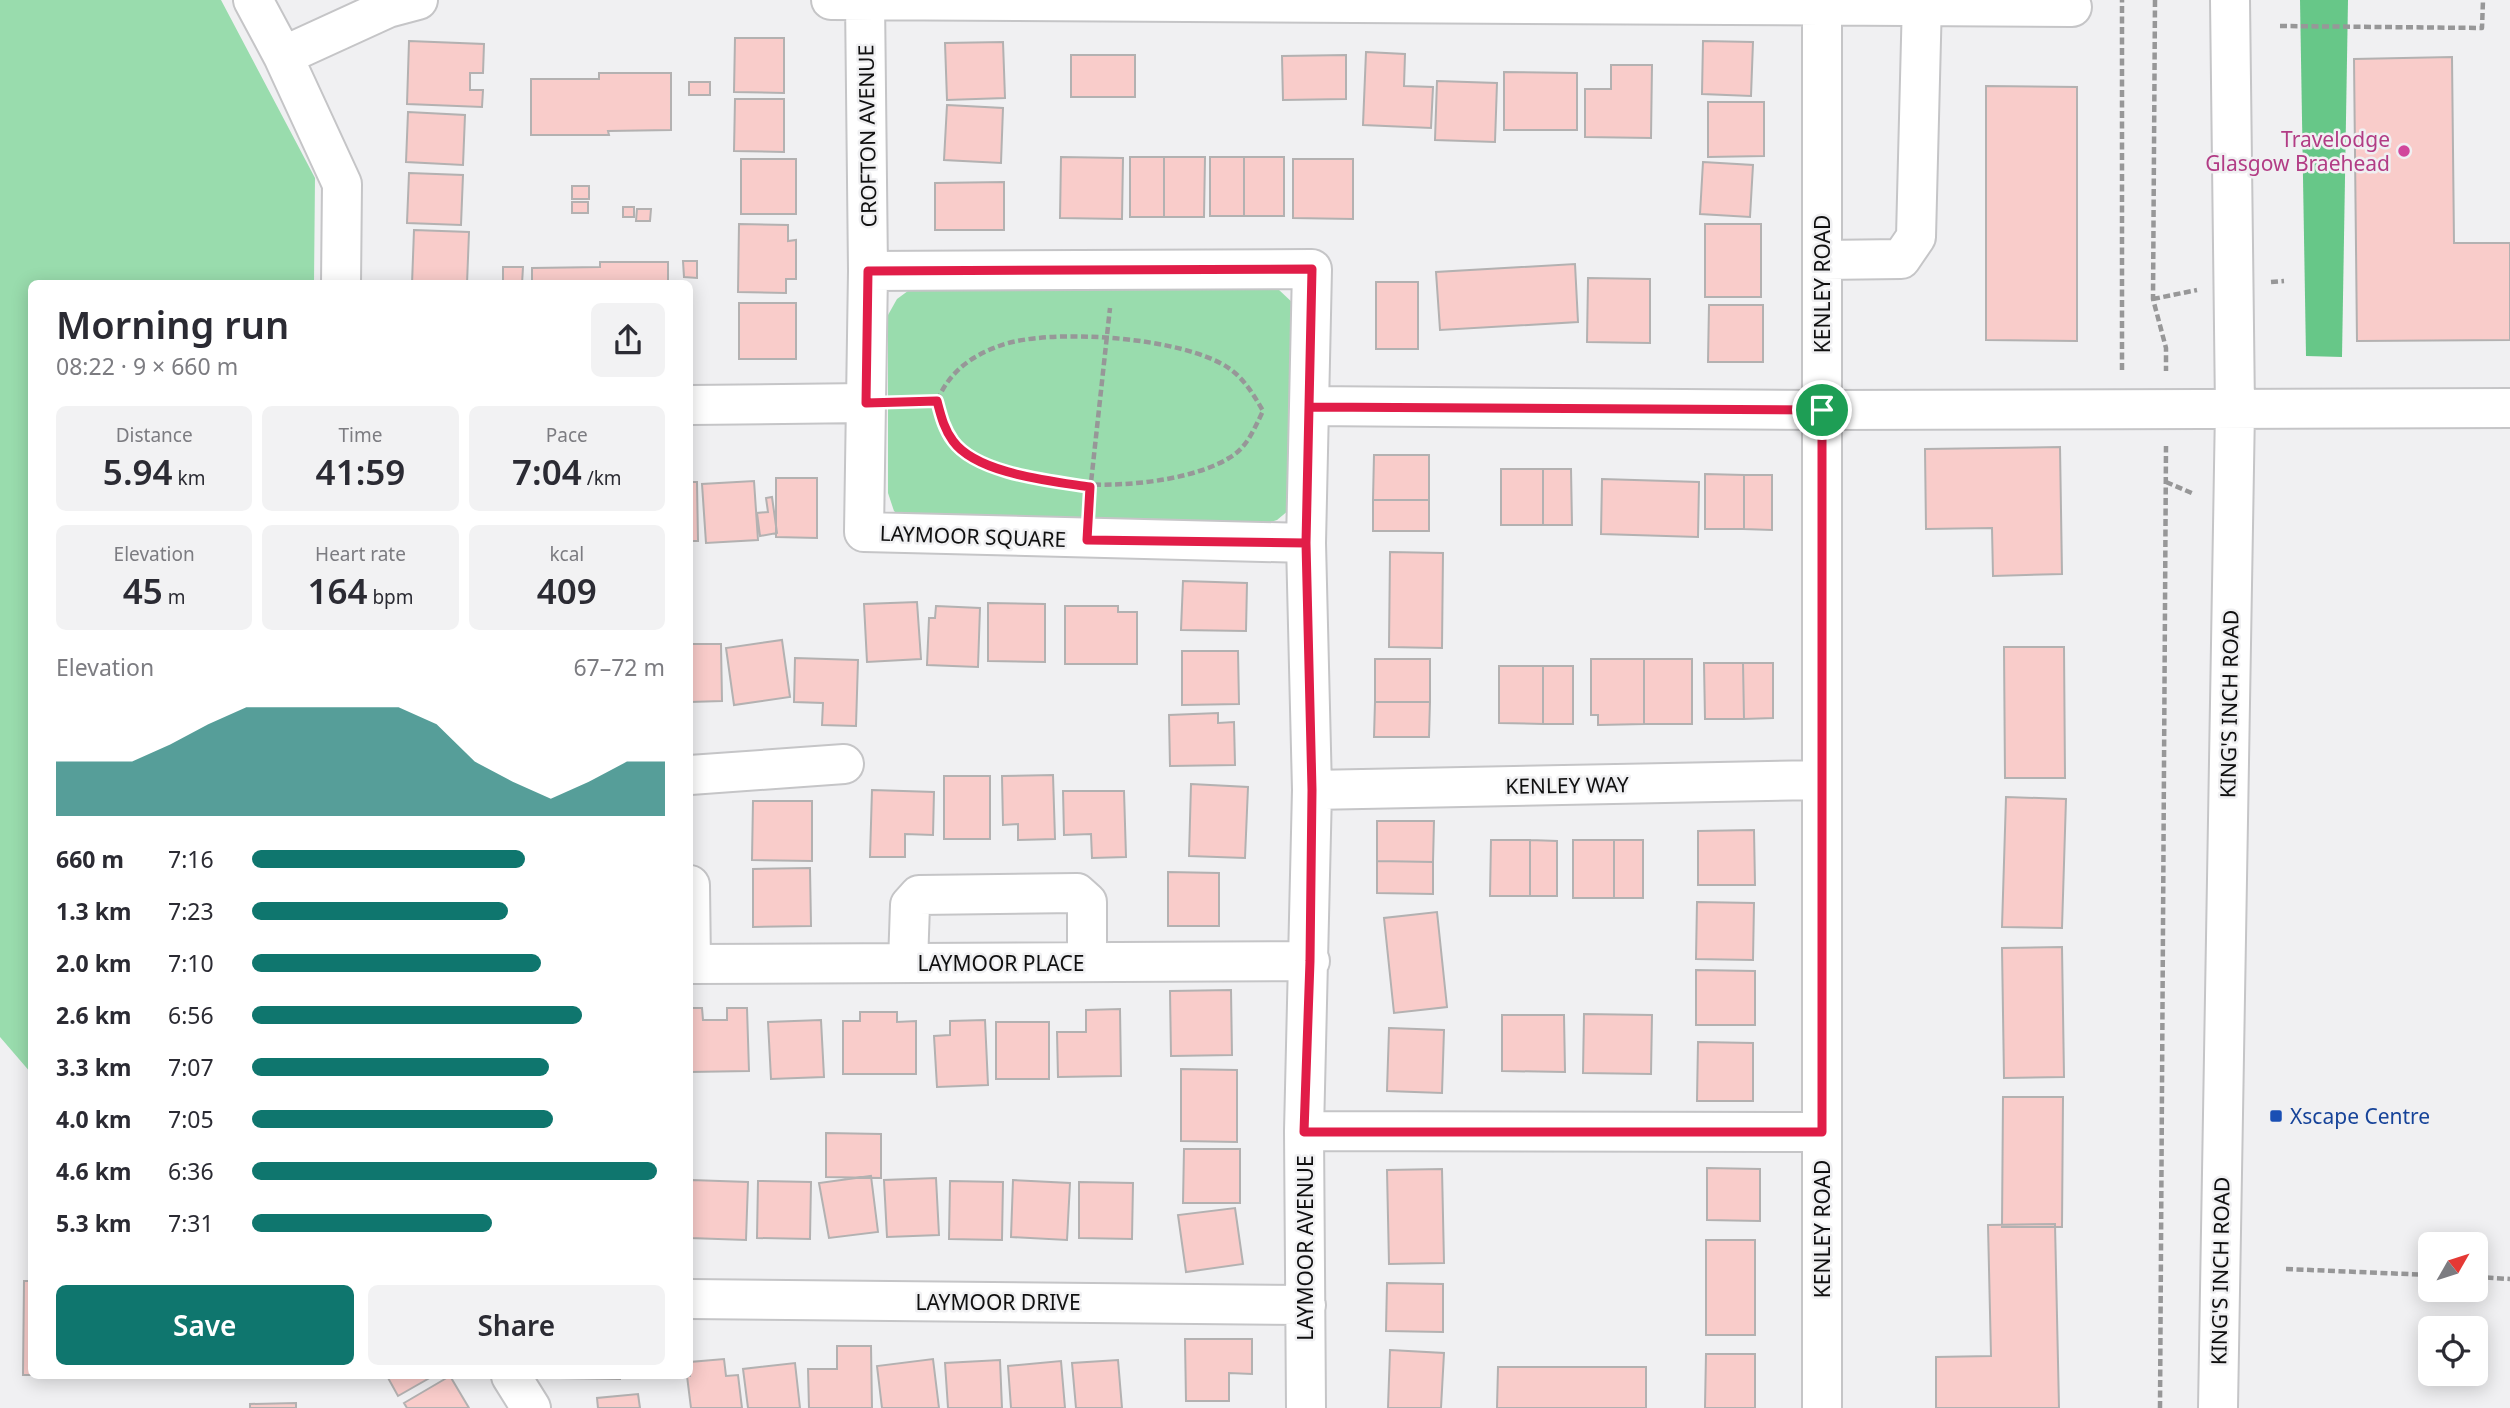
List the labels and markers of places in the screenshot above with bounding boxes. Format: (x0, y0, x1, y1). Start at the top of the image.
place label: Travelodge Glasgow Braehead (2205, 125, 2390, 177)
marker: Travelodge Glasgow Braehead (2396, 143, 2412, 159)
pin (1792, 380, 1852, 440)
place label: Xscape Centre (2290, 1102, 2430, 1130)
marker: Xscape Centre (2268, 1108, 2284, 1124)

